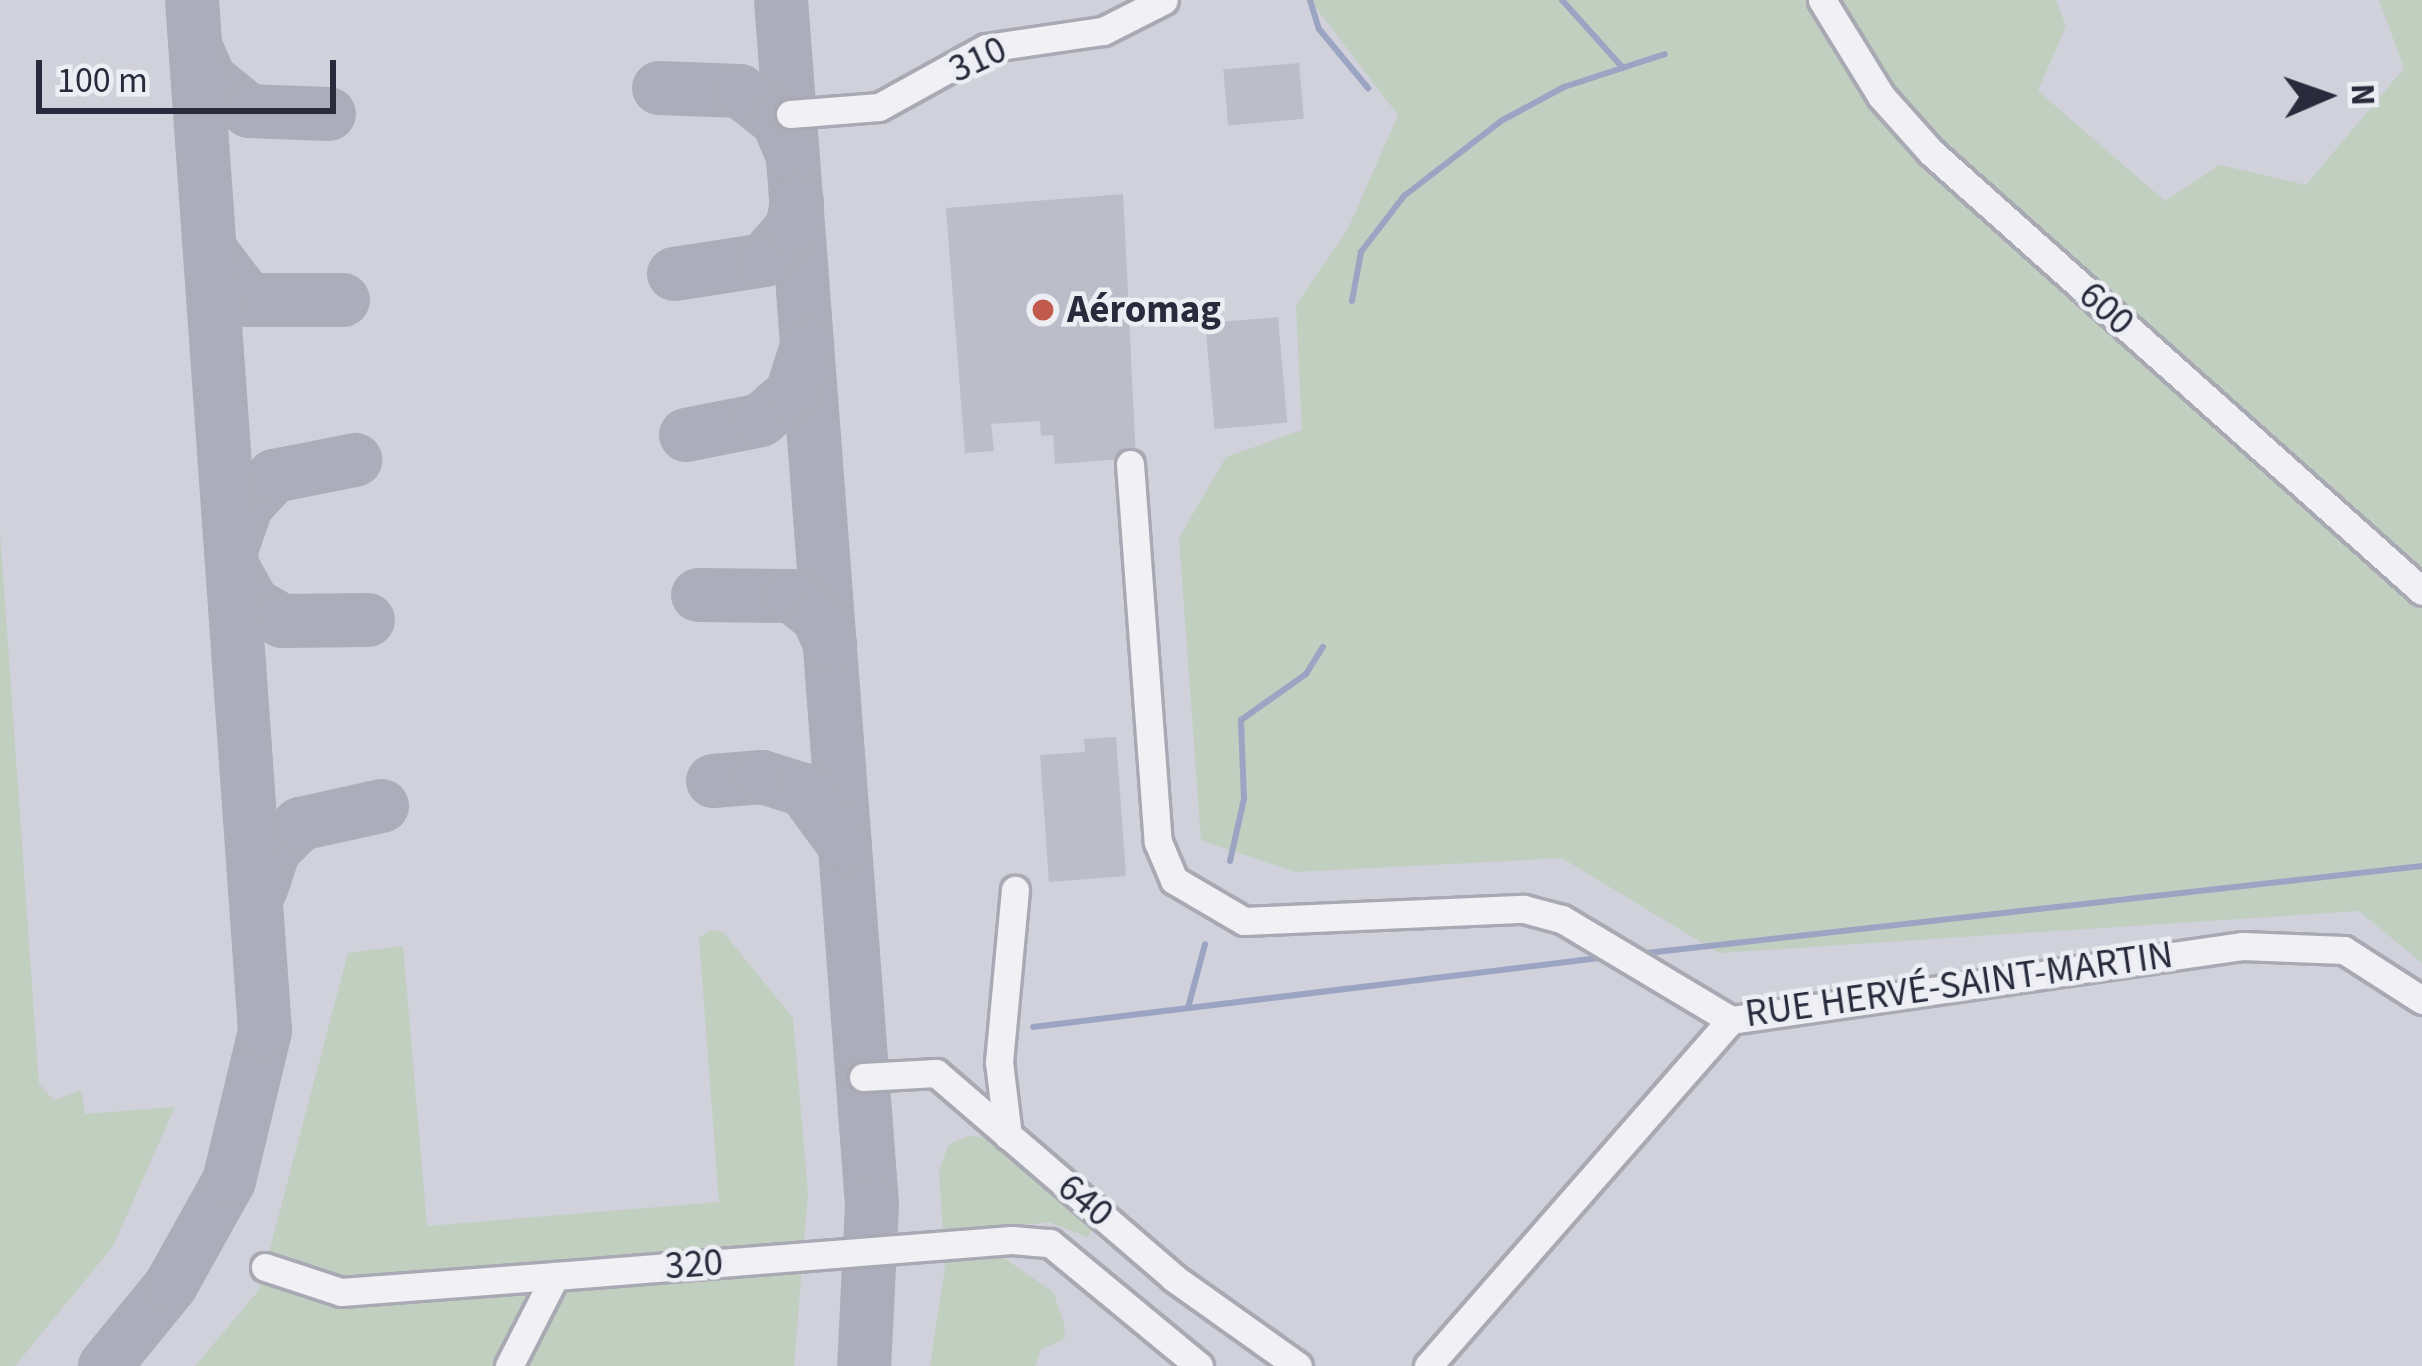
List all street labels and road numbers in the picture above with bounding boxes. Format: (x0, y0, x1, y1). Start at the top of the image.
street label: 310 (942, 27, 1014, 93)
street label: 600 (2069, 272, 2143, 346)
street label: RUE HERVÉ-SAINT-MARTIN (1742, 932, 2176, 1038)
street label: 640 (1048, 1164, 1122, 1238)
street label: 320 (663, 1240, 725, 1290)

